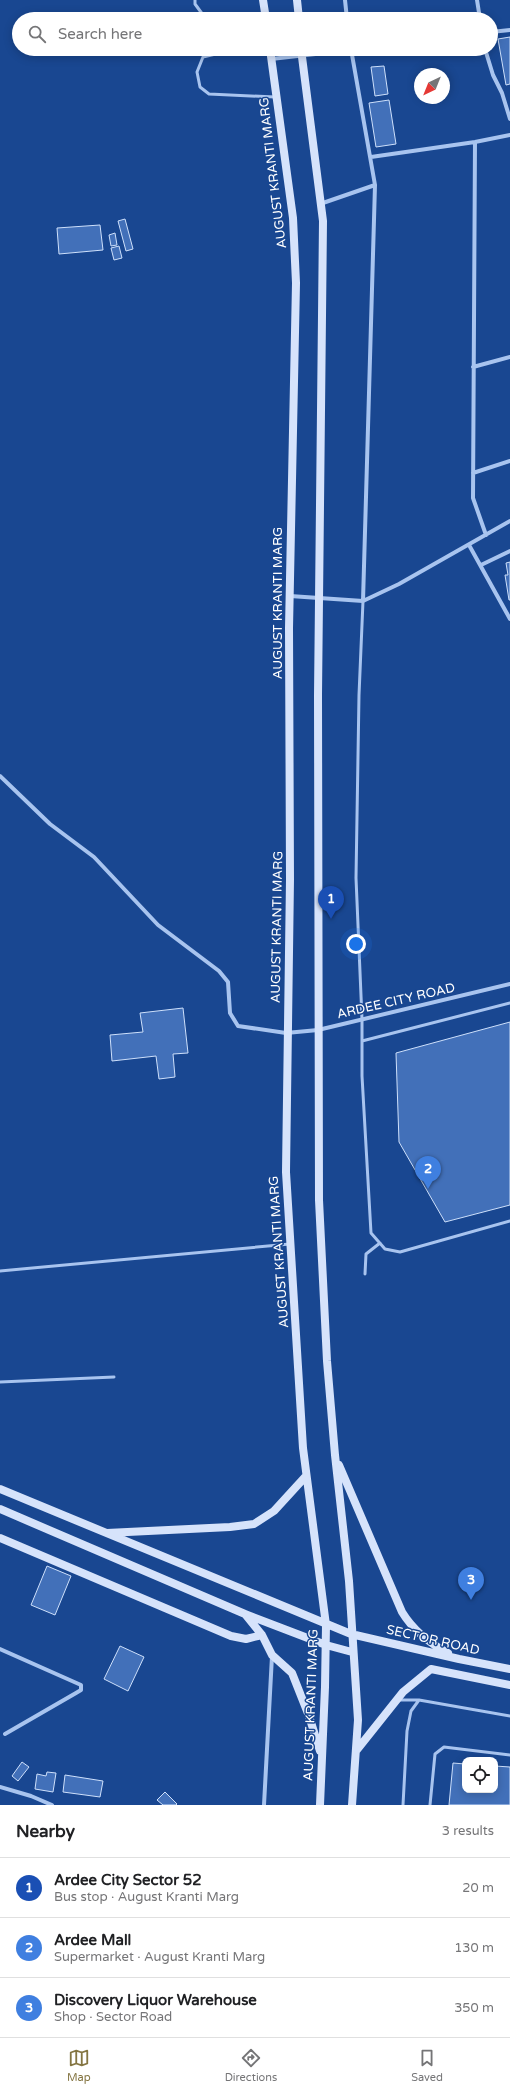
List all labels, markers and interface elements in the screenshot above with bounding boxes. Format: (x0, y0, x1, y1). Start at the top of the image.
search box (12, 12, 498, 56)
icon: search (26, 23, 48, 45)
text: Search here (58, 25, 142, 43)
north arrow (414, 68, 450, 104)
street label: AUGUST KRANTI MARG (256, 96, 290, 250)
street label: AUGUST KRANTI MARG (270, 527, 286, 679)
street label: AUGUST KRANTI MARG (268, 851, 286, 1003)
pin: 1 (318, 886, 344, 919)
your location (346, 934, 366, 954)
street label: ARDEE CITY ROAD (335, 980, 457, 1022)
pin: 2 (415, 1156, 441, 1189)
street label: AUGUST KRANTI MARG (266, 1175, 292, 1329)
pin: 3 (458, 1567, 484, 1600)
street label: SECTOR ROAD (385, 1622, 481, 1659)
street label: AUGUST KRANTI MARG (300, 1629, 322, 1781)
map controls (462, 1757, 498, 1793)
button: locate (462, 1757, 498, 1793)
text: Nearby (16, 1821, 75, 1842)
text: 3 results (442, 1823, 494, 1839)
text: Ardee City Sector 52 (54, 1871, 202, 1889)
text: 1 (25, 1880, 33, 1896)
text: 20 m (462, 1880, 494, 1896)
text: Bus stop · August Kranti Marg (54, 1889, 239, 1905)
text: Ardee Mall (54, 1931, 131, 1949)
text: 2 (25, 1940, 33, 1956)
text: 130 m (454, 1940, 494, 1956)
text: Supermarket · August Kranti Marg (54, 1949, 265, 1965)
text: Discovery Liquor Warehouse (54, 1991, 257, 2009)
text: 3 (25, 2000, 33, 2016)
text: 350 m (454, 2000, 494, 2016)
text: Shop · Sector Road (54, 2009, 172, 2025)
tab: Map (67, 2047, 91, 2084)
tab: Directions (225, 2047, 277, 2084)
tab: Saved (411, 2047, 443, 2084)

